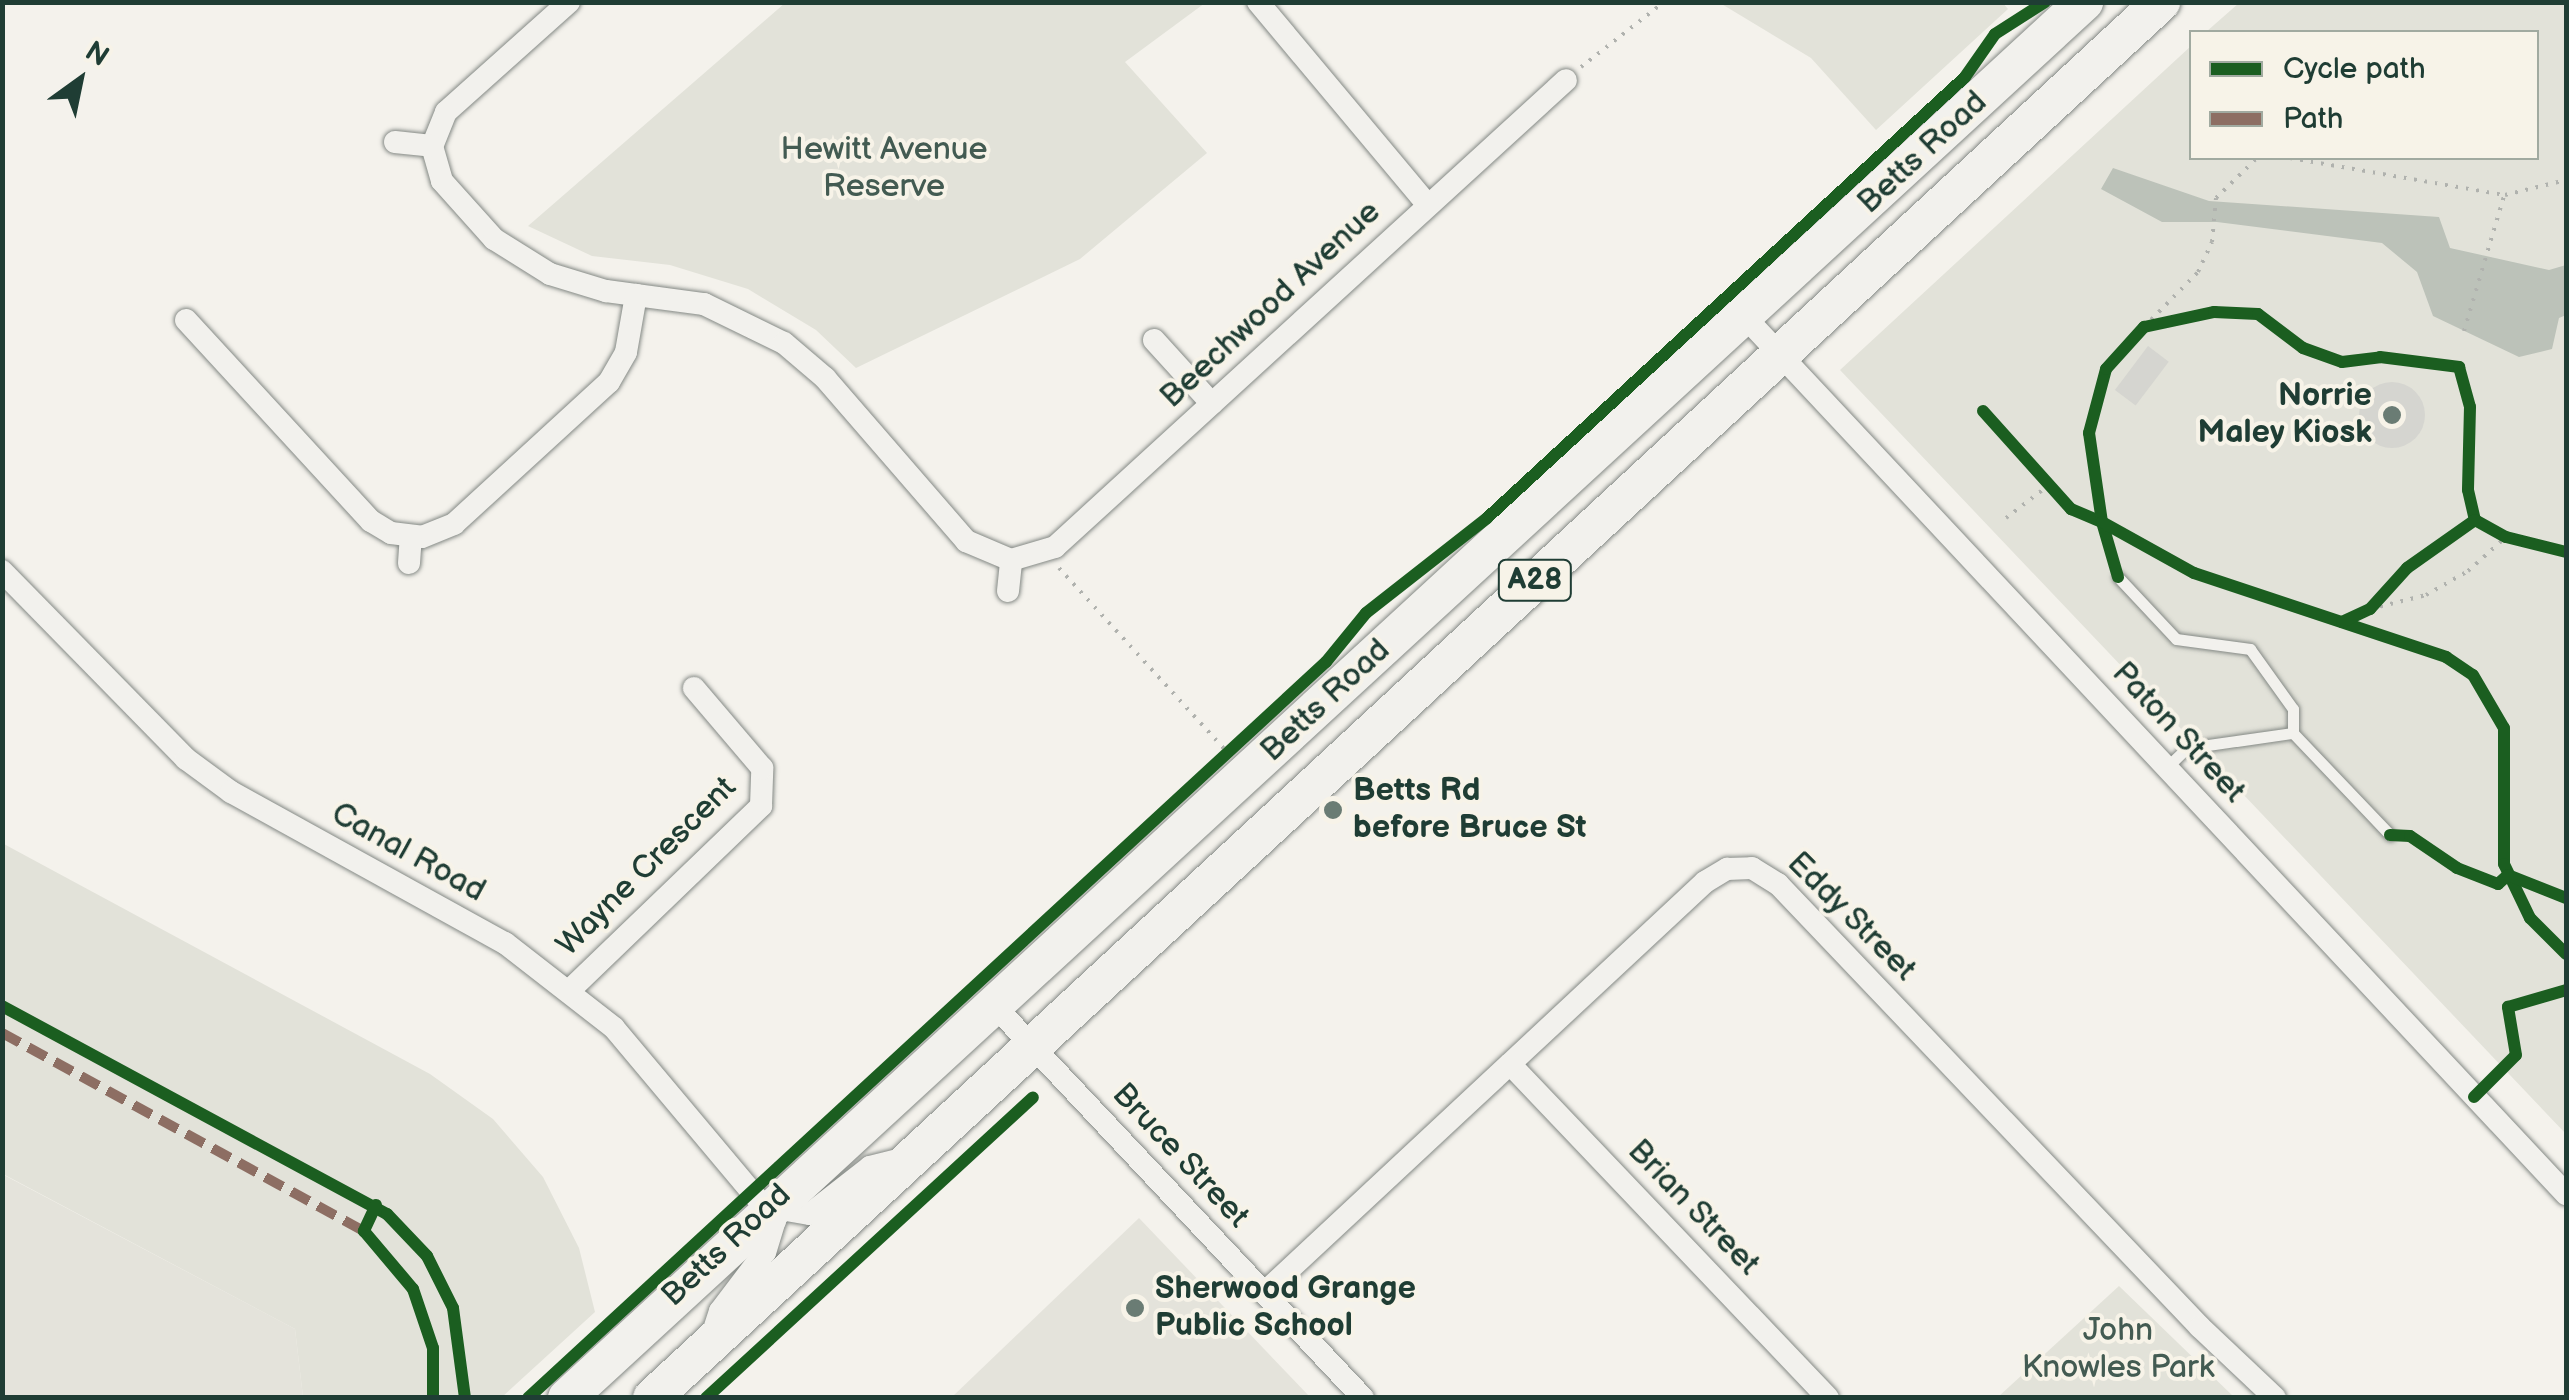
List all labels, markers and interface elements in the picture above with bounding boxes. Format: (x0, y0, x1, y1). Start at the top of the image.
north arrow (30, 30, 130, 130)
legend (2189, 30, 2539, 160)
text: N (79, 35, 114, 74)
text: Cycle path (2283, 51, 2426, 87)
street label: Betts Road (1851, 84, 1995, 222)
text: Path (2283, 101, 2343, 137)
park label: Hewitt Avenue Reserve (780, 132, 988, 207)
street label: Beechwood Avenue (1153, 193, 1389, 417)
place label: Norrie Maley Kiosk (2197, 378, 2372, 453)
marker: Norrie Maley Kiosk (2381, 404, 2403, 426)
road number: A28 (1498, 555, 1572, 605)
street label: Betts Road (1254, 632, 1398, 770)
street label: Paton Street (2103, 655, 2253, 811)
street label: Wayne Crescent (549, 769, 745, 965)
place label: Betts Rd before Bruce St (1353, 773, 1586, 848)
street label: Canal Road (324, 795, 492, 911)
marker: Betts Rd before Bruce St (1322, 799, 1344, 821)
street label: Eddy Street (1778, 844, 1924, 990)
street label: Bruce Street (1103, 1076, 1257, 1236)
street label: Brian Street (1619, 1132, 1767, 1284)
street label: Betts Road (655, 1177, 799, 1315)
place label: Sherwood Grange Public School (1155, 1271, 1416, 1346)
marker: Sherwood Grange Public School (1124, 1297, 1146, 1319)
park label: John Knowles Park (2022, 1313, 2214, 1388)

